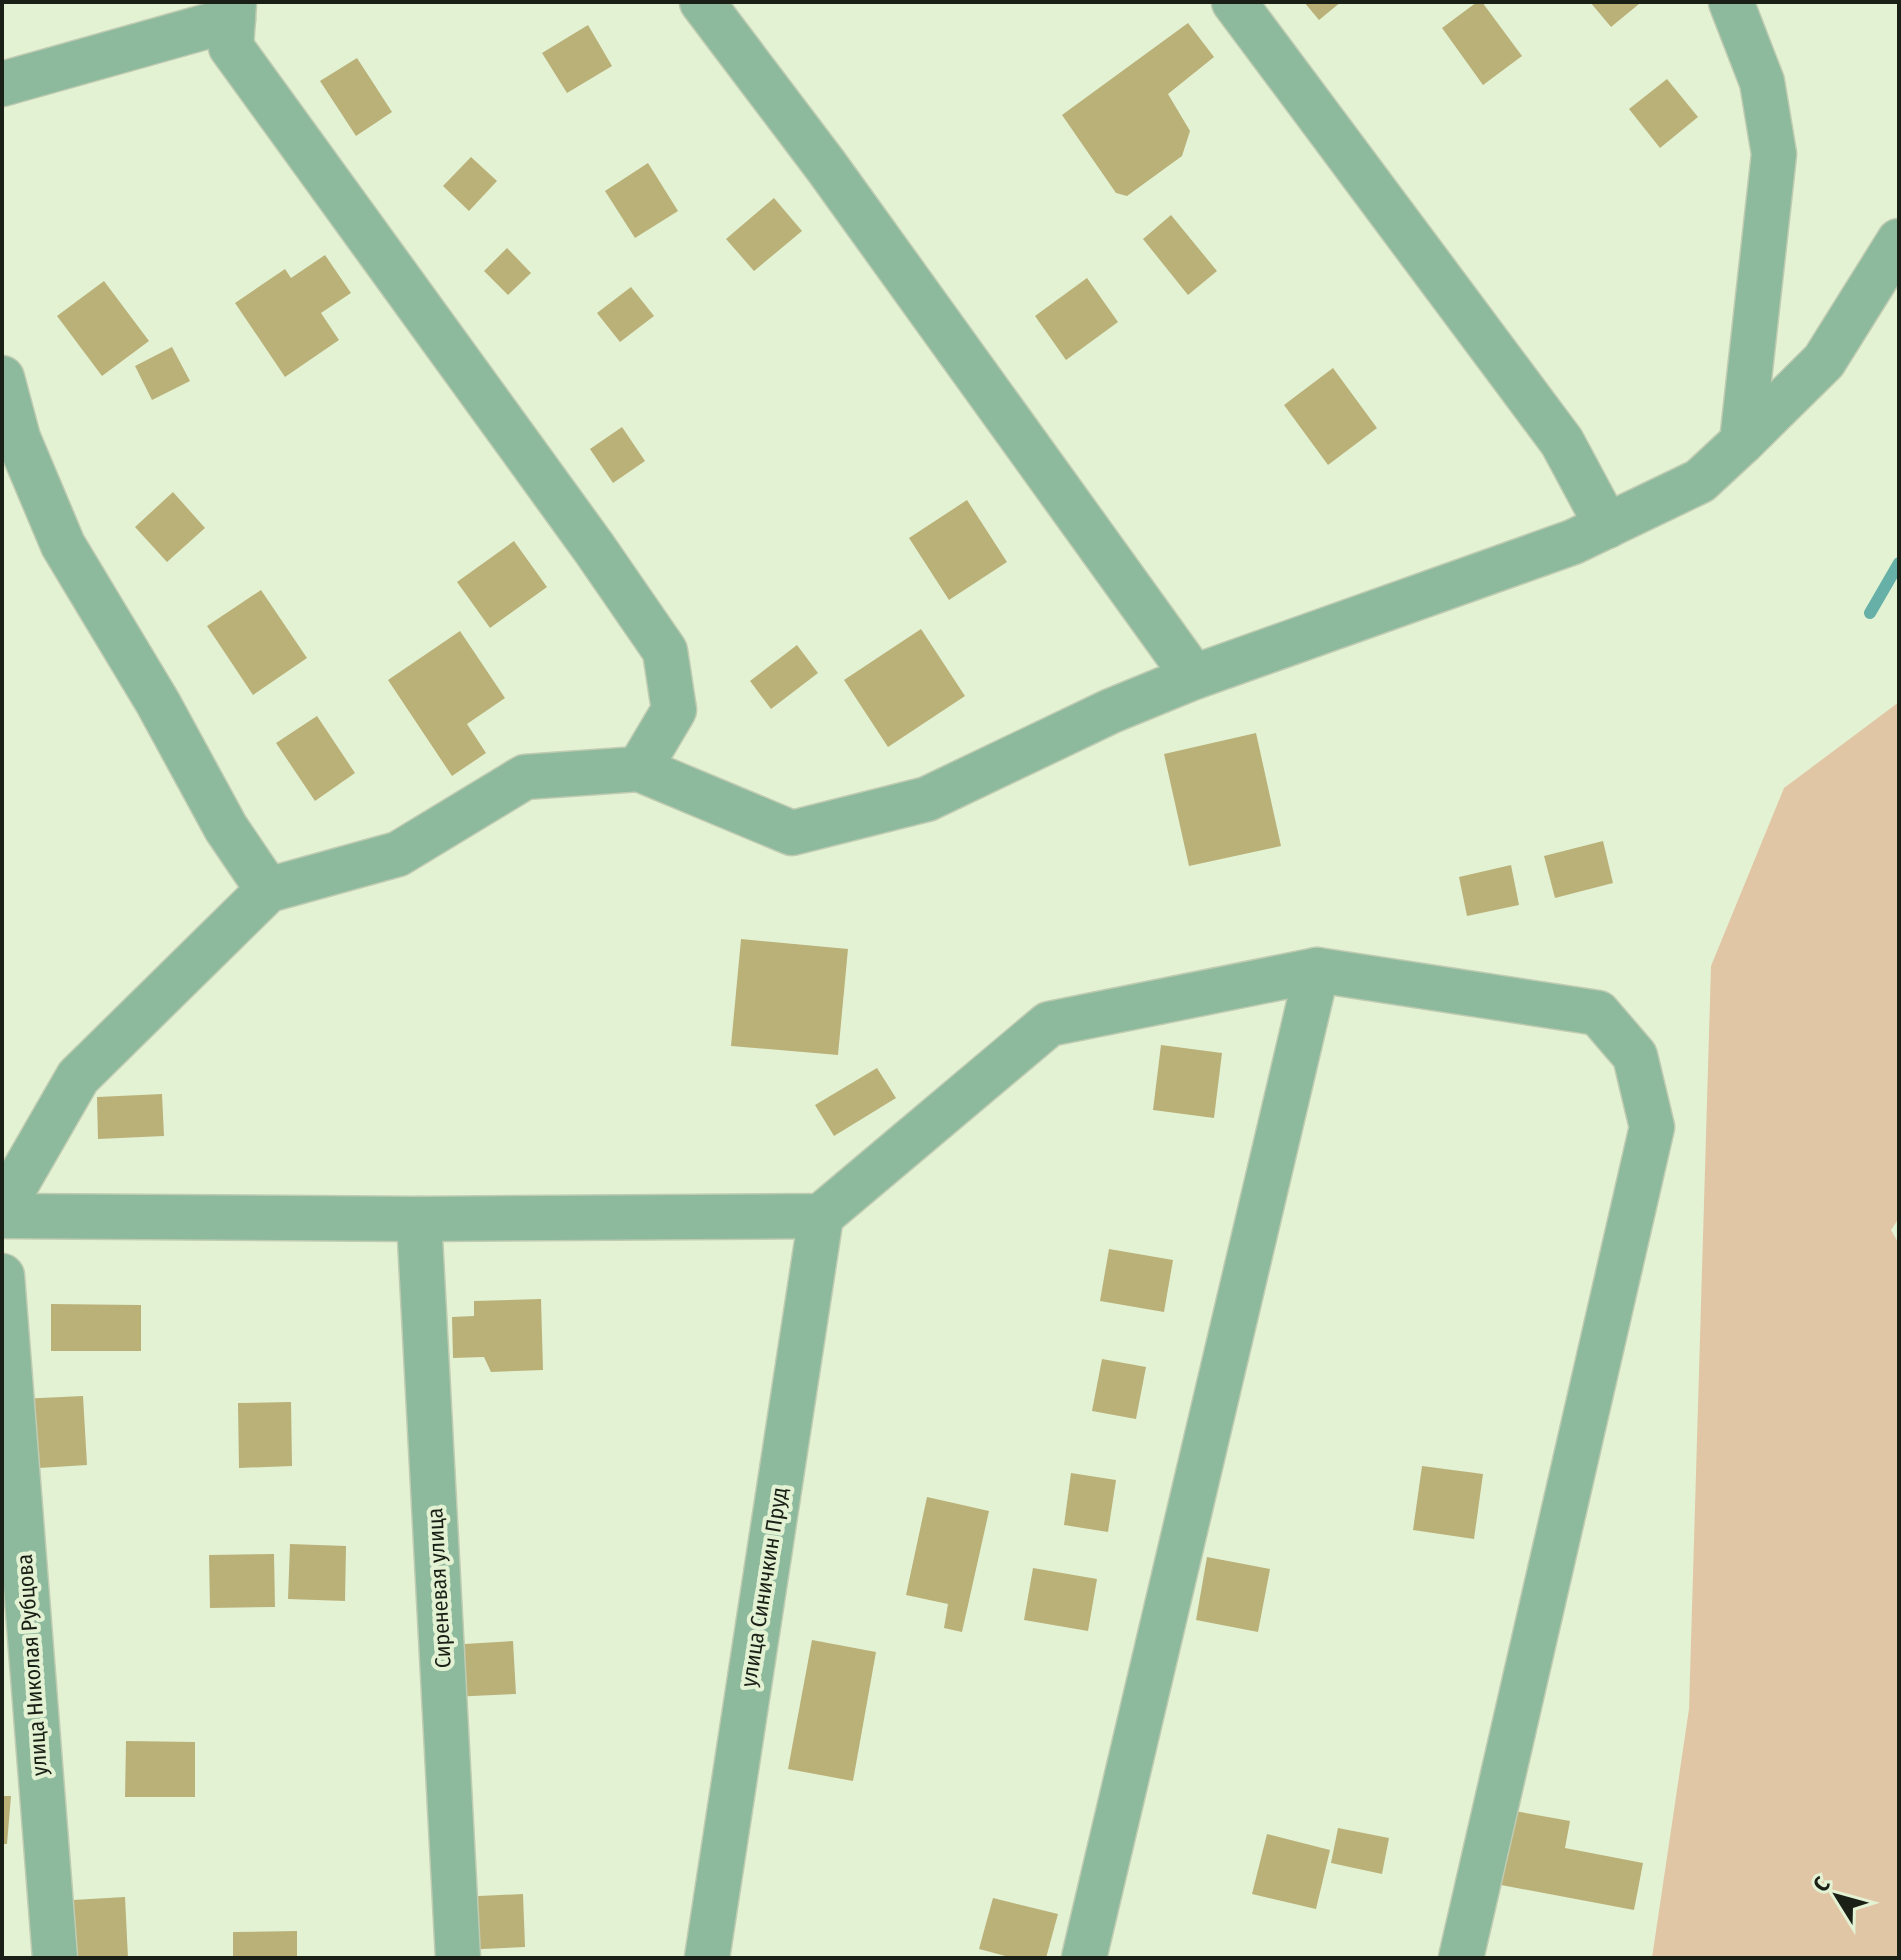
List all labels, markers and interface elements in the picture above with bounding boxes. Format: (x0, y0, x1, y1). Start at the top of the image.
street label: улица Синичкин Пруд (735, 1485, 793, 1689)
street label: Сиреневая улица (421, 1507, 457, 1669)
street label: улица Николая Рубцова (11, 1553, 53, 1777)
north arrow (1797, 1856, 1877, 1936)
text: С (1807, 1871, 1836, 1897)

